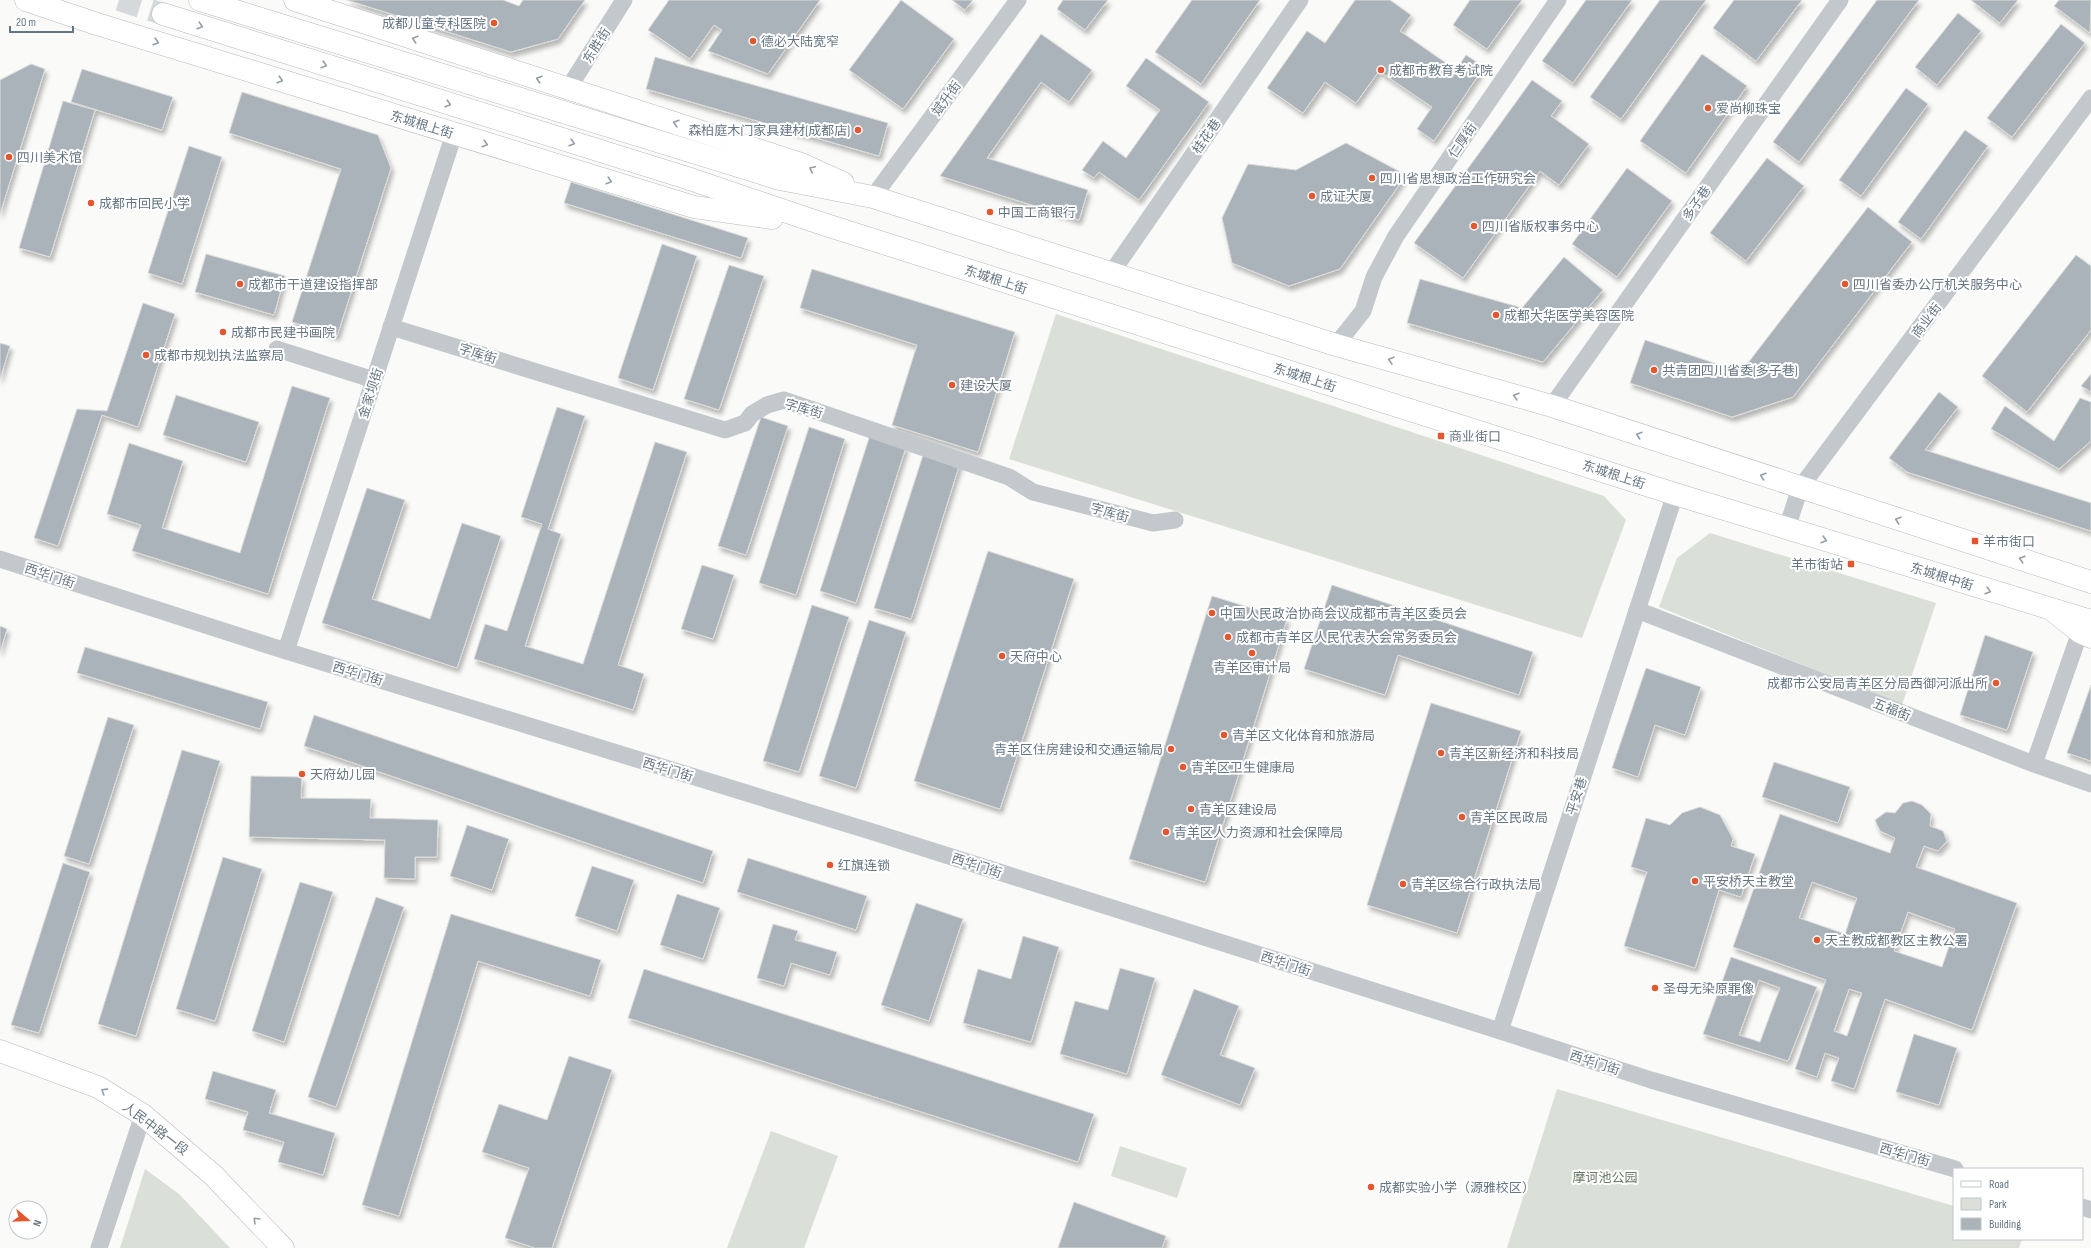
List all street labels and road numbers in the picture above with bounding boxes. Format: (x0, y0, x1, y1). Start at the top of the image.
street label: 东胜街 (580, 25, 614, 66)
street label: 斌升街 (929, 78, 965, 119)
street label: 东城根上街 (388, 108, 455, 142)
street label: 桂花巷 (1189, 116, 1225, 157)
street label: 仁厚街 (1445, 120, 1480, 161)
street label: 多子巷 (1679, 183, 1715, 224)
street label: 东城根上街 (962, 262, 1029, 298)
street label: 商业街 (1909, 300, 1945, 341)
street label: 字库街 (457, 341, 499, 367)
street label: 东城根上街 (1271, 360, 1338, 396)
street label: 金家坝街 (355, 366, 387, 421)
street label: 字库街 (783, 396, 825, 422)
street label: 东城根上街 (1580, 457, 1647, 493)
street label: 字库街 (1089, 500, 1131, 526)
street label: 西华门街 (22, 560, 77, 592)
street label: 东城根中街 (1908, 560, 1975, 594)
street label: 西华门街 (330, 659, 385, 689)
street label: 五福街 (1871, 695, 1913, 724)
street label: 西华门街 (640, 755, 695, 785)
street label: 平安巷 (1563, 775, 1591, 817)
street label: 西华门街 (949, 850, 1004, 882)
street label: 西华门街 (1258, 948, 1313, 980)
street label: 西华门街 (1567, 1047, 1622, 1079)
street label: 人民中路一段 (119, 1099, 191, 1159)
street label: 西华门街 (1878, 1140, 1932, 1170)

